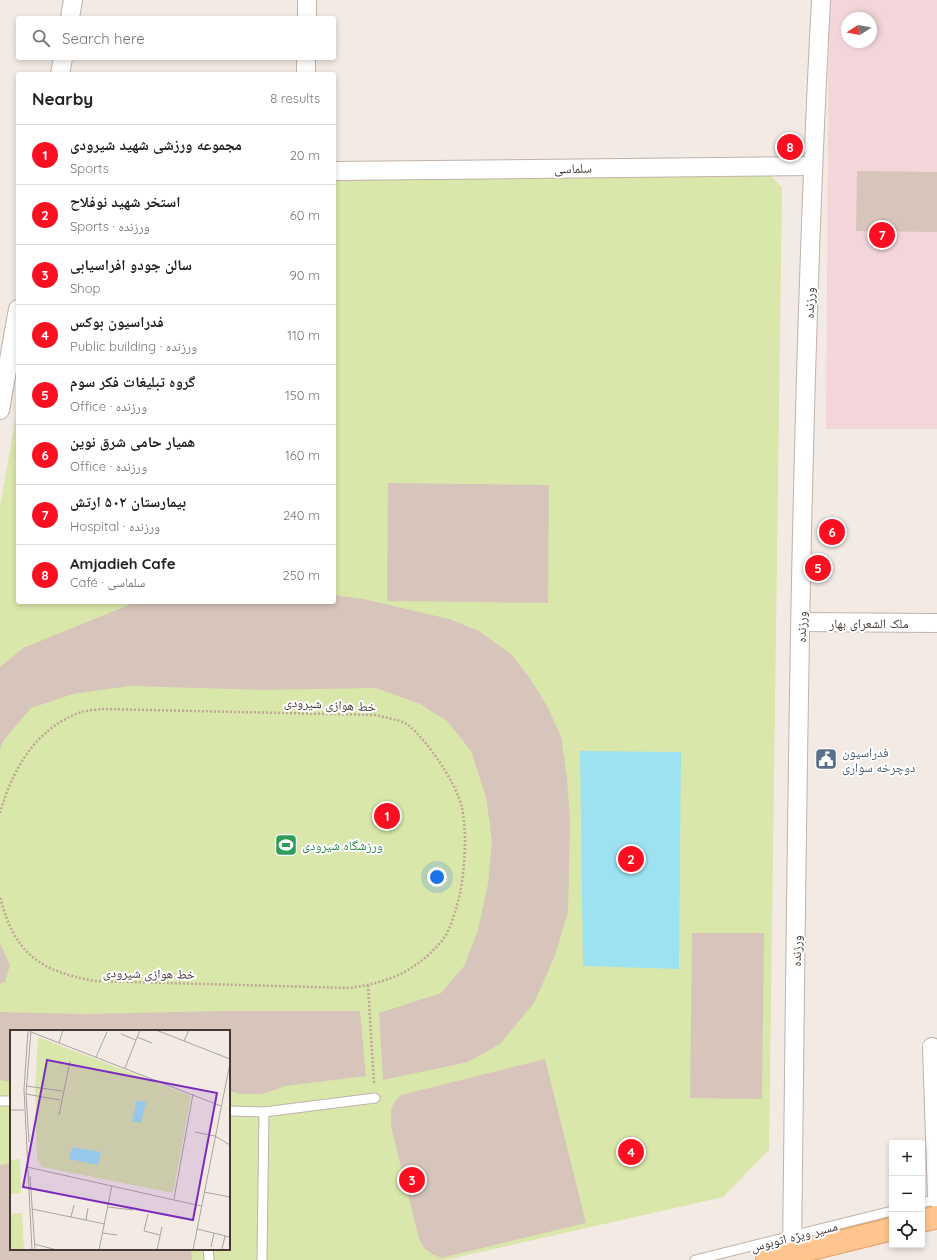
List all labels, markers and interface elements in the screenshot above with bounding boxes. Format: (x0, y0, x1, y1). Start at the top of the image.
north arrow (841, 12, 877, 48)
search box (16, 16, 336, 60)
icon: search (30, 27, 52, 49)
text: Search here (62, 29, 145, 48)
text: Nearby (32, 88, 93, 109)
text: 8 results (270, 90, 320, 106)
pin: 8 (777, 132, 803, 162)
text: مجموعه ورزشی شهید شیرودی (70, 135, 242, 154)
text: 1 (42, 147, 48, 163)
text: 20 m (290, 147, 320, 163)
text: Sports (70, 160, 109, 176)
street label: سلماسی (554, 160, 592, 177)
text: استخر شهید نوفلاح (70, 192, 181, 211)
text: 2 (41, 207, 49, 223)
text: 60 m (290, 207, 320, 223)
text: Sports · ورزنده (70, 218, 150, 234)
pin: 7 (869, 220, 895, 250)
text: سالن جودو افراسیابی (70, 255, 192, 274)
text: 3 (42, 267, 48, 283)
text: 90 m (290, 267, 320, 283)
text: Shop (70, 280, 100, 296)
street label: ورزنده (801, 287, 818, 319)
text: فدراسیون بوکس (70, 312, 164, 331)
text: 4 (41, 327, 49, 343)
text: 110 m (287, 327, 320, 343)
text: Public building · ورزنده (70, 338, 197, 354)
text: گروه تبلیغات فکر سوم (70, 372, 195, 391)
text: 5 (41, 387, 49, 403)
text: 150 m (285, 387, 320, 403)
text: Office · ورزنده (70, 398, 147, 414)
text: همیار حامی شرق نوین (70, 432, 195, 451)
text: 6 (41, 447, 49, 463)
text: 160 m (285, 447, 320, 463)
text: Office · ورزنده (70, 458, 147, 474)
text: بیمارستان ۵۰۲ ارتش (70, 492, 186, 511)
text: 7 (41, 507, 49, 523)
text: 240 m (283, 507, 320, 523)
pin: 6 (819, 517, 845, 547)
text: Hospital · ورزنده (70, 518, 160, 534)
pin: 5 (805, 553, 831, 583)
text: Amjadieh Cafe (70, 554, 176, 573)
text: 8 (41, 567, 49, 583)
text: 250 m (283, 567, 320, 583)
text: Café · سلماسی (70, 574, 145, 590)
street label: ورزنده (793, 611, 810, 643)
street label: ملک الشعرای بهار (828, 615, 909, 632)
street label: خط هوازی شیرودی (283, 694, 376, 715)
place label: فدراسیون دوچرخه سواری (842, 744, 915, 776)
public building icon: فدراسیون دوچرخه سواری (813, 746, 839, 772)
pin: 1 (374, 801, 400, 831)
sports icon: ورزشگاه شیرودی (273, 832, 299, 858)
place label: ورزشگاه شیرودی (302, 837, 383, 854)
pin: 2 (618, 844, 644, 874)
your location (427, 867, 447, 887)
street label: ورزنده (788, 935, 805, 967)
street label: خط هوازی شیرودی (103, 964, 195, 983)
inset map (10, 1030, 230, 1250)
pin: 4 (618, 1137, 644, 1167)
map controls (889, 1140, 925, 1248)
button: + (889, 1140, 925, 1176)
pin: 3 (399, 1165, 425, 1195)
button: − (889, 1176, 925, 1212)
button: locate (889, 1212, 925, 1248)
street label: مسیر ویژه اتوبوس (749, 1217, 839, 1256)

